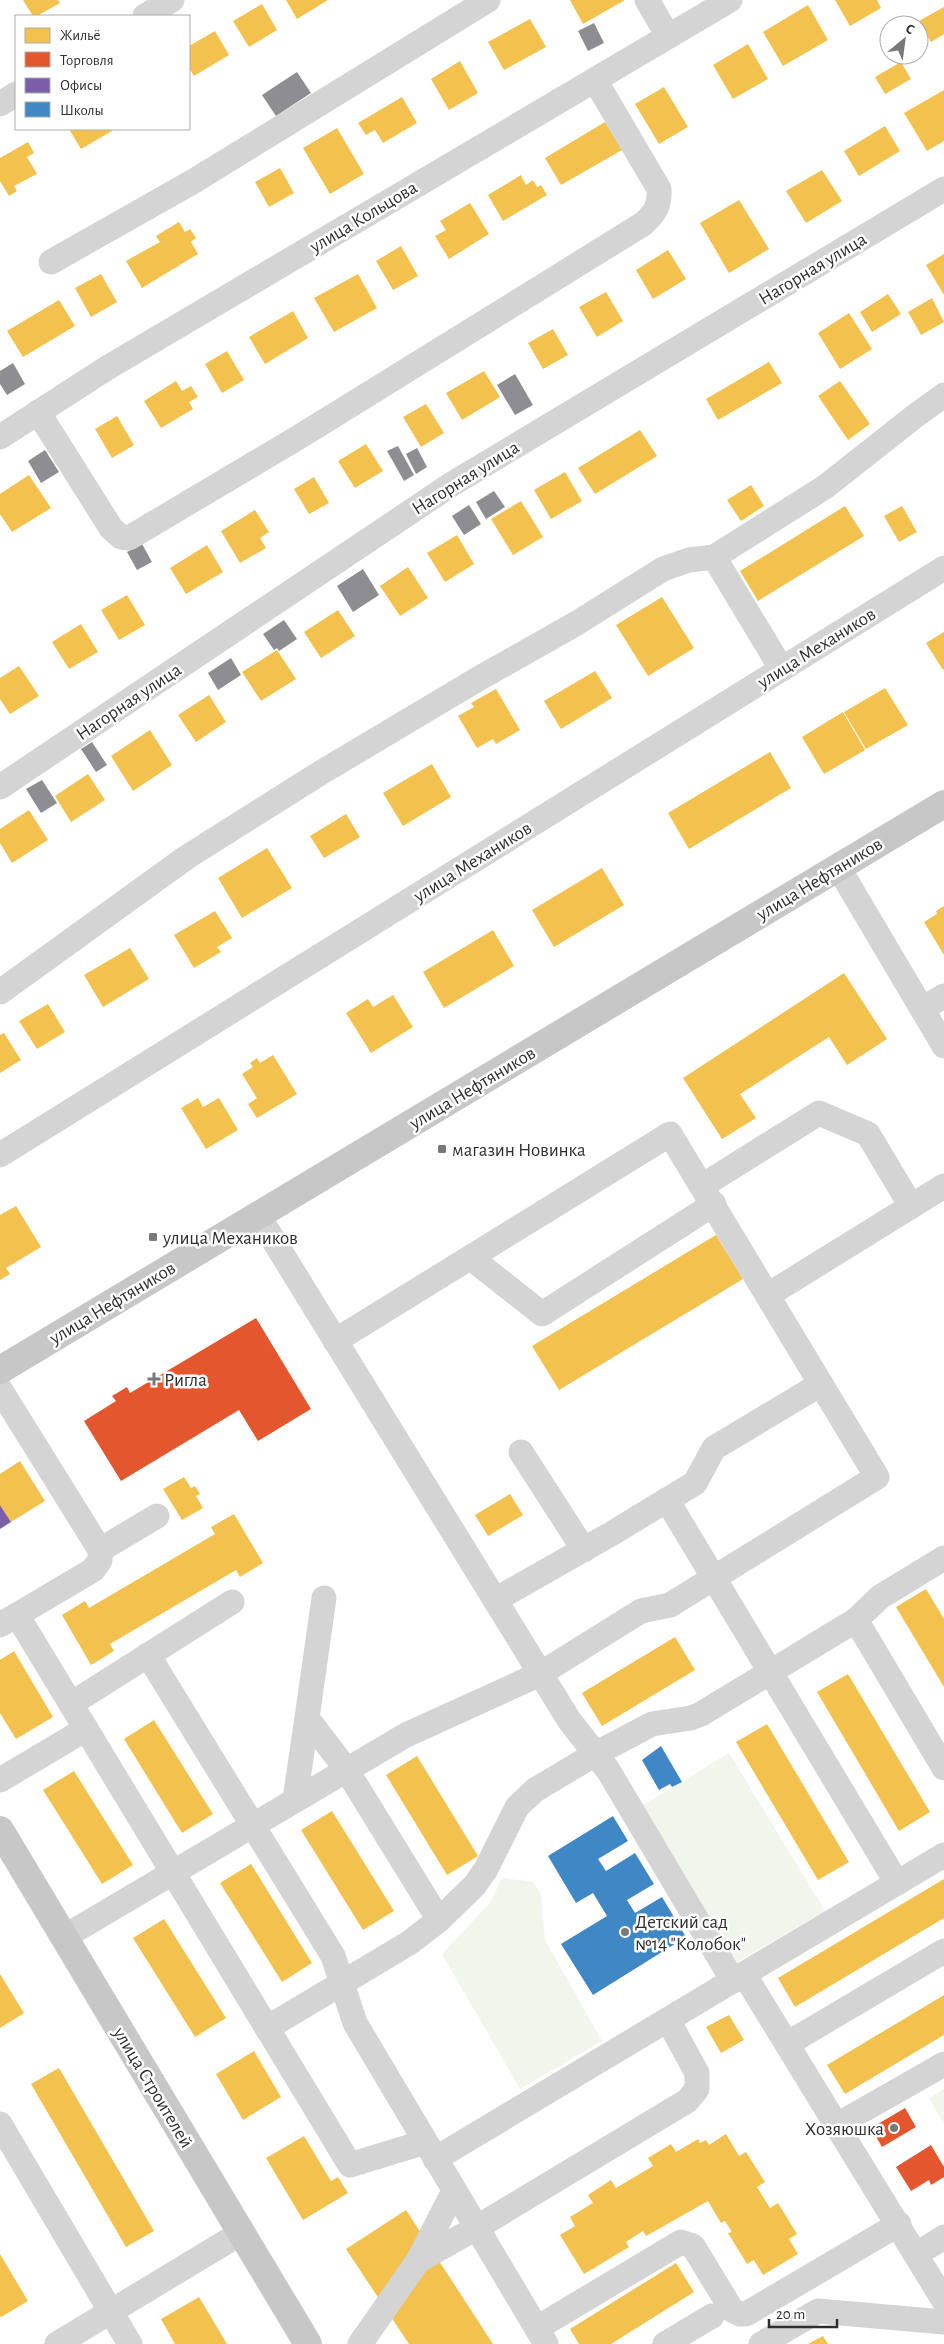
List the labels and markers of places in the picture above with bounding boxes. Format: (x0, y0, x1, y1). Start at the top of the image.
place label: магазин Новинка (452, 1141, 586, 1160)
marker: магазин Новинка (436, 1143, 448, 1155)
place label: улица Механиков (162, 1229, 298, 1248)
marker: улица Механиков (147, 1231, 159, 1243)
place label: Ригла (164, 1371, 207, 1390)
marker: Ригла (148, 1373, 160, 1385)
place label: Детский сад №14 "Колобок" (635, 1913, 746, 1954)
marker: Детский сад №14 "Колобок" (619, 1926, 631, 1938)
place label: Хозяюшка (805, 2120, 884, 2139)
marker: Хозяюшка (888, 2122, 900, 2134)

